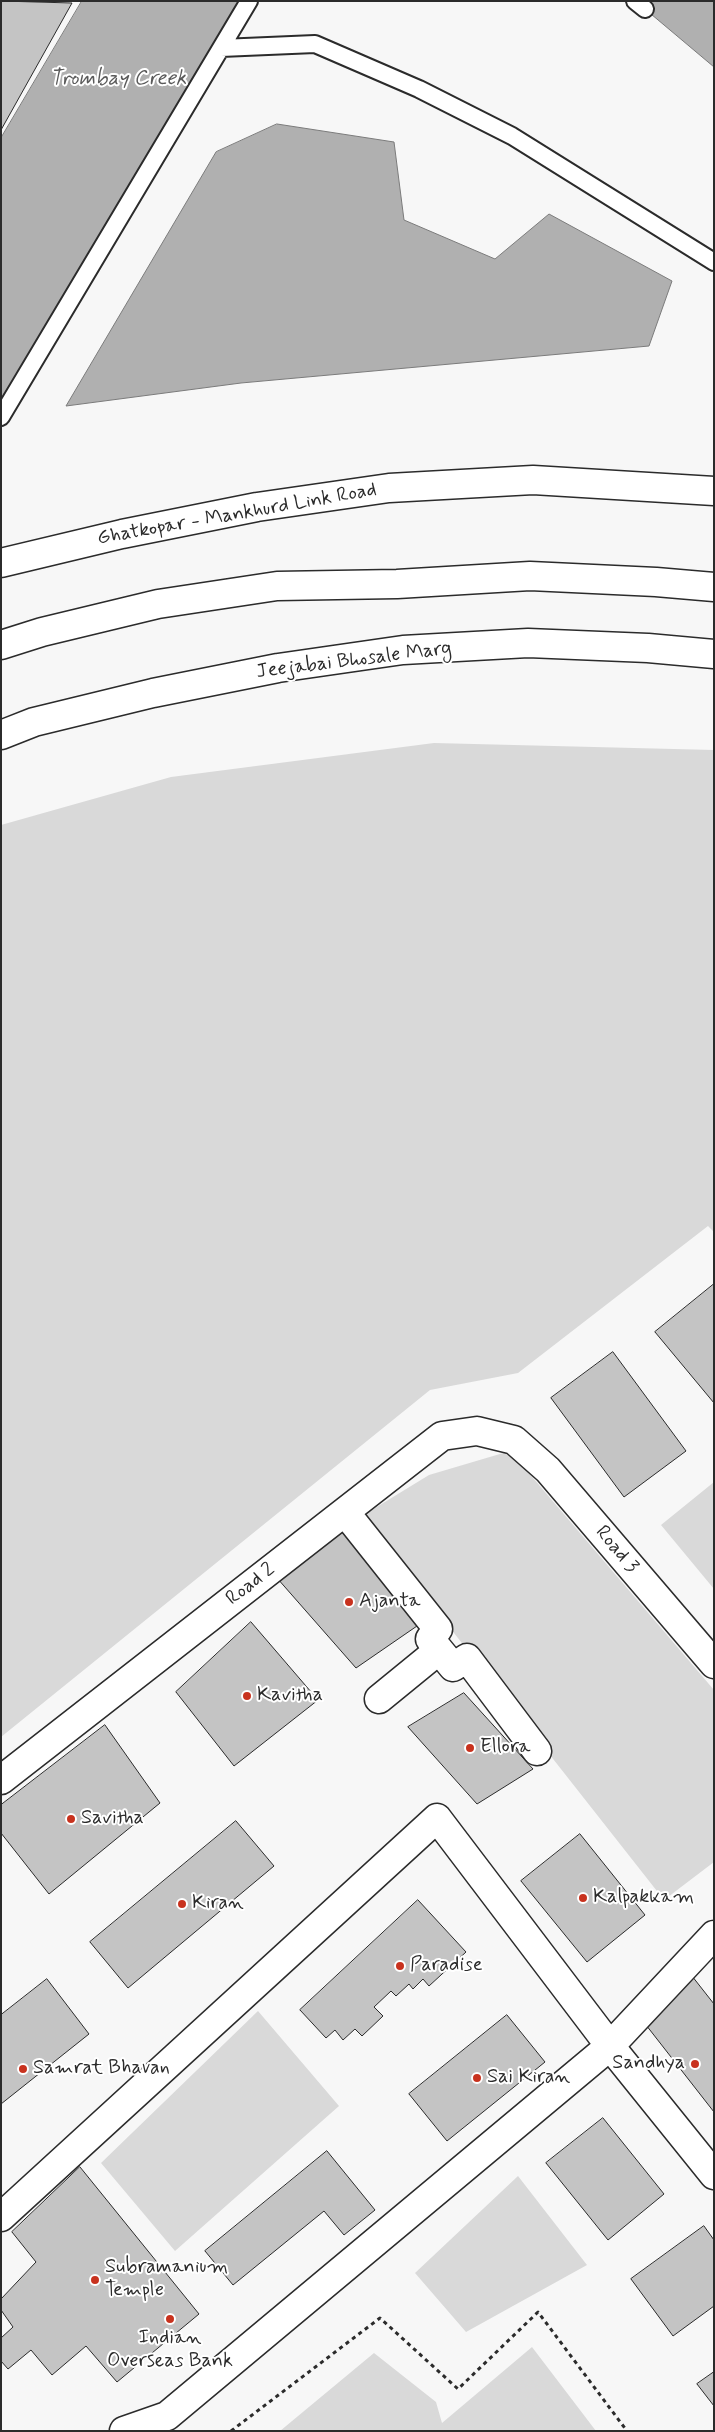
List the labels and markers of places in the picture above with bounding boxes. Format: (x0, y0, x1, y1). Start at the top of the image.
place label: Ajanta (359, 1590, 421, 1614)
marker: Ajanta (343, 1596, 355, 1608)
place label: Kavitha (257, 1684, 323, 1708)
marker: Kavitha (241, 1690, 253, 1702)
place label: Ellora (480, 1736, 530, 1760)
marker: Ellora (464, 1742, 476, 1754)
place label: Savitha (81, 1807, 144, 1831)
marker: Savitha (65, 1813, 77, 1825)
place label: Kalpakkam (593, 1886, 694, 1910)
place label: Kiran (192, 1892, 244, 1916)
marker: Kalpakkam (577, 1892, 589, 1904)
marker: Kiran (176, 1898, 188, 1910)
place label: Paradise (410, 1954, 483, 1978)
marker: Paradise (394, 1960, 406, 1972)
place label: Sandhya (612, 2052, 685, 2076)
place label: Samrat Bhavan (33, 2057, 170, 2081)
marker: Sandhya (689, 2058, 701, 2070)
marker: Samrat Bhavan (17, 2063, 29, 2075)
place label: Sai Kiran (487, 2066, 570, 2090)
marker: Sai Kiran (471, 2072, 483, 2084)
place label: Subramanium Temple (105, 2256, 228, 2303)
marker: Subramanium Temple (89, 2274, 101, 2286)
marker: Indian Overseas Bank (164, 2313, 176, 2325)
place label: Indian Overseas Bank (107, 2327, 233, 2374)

